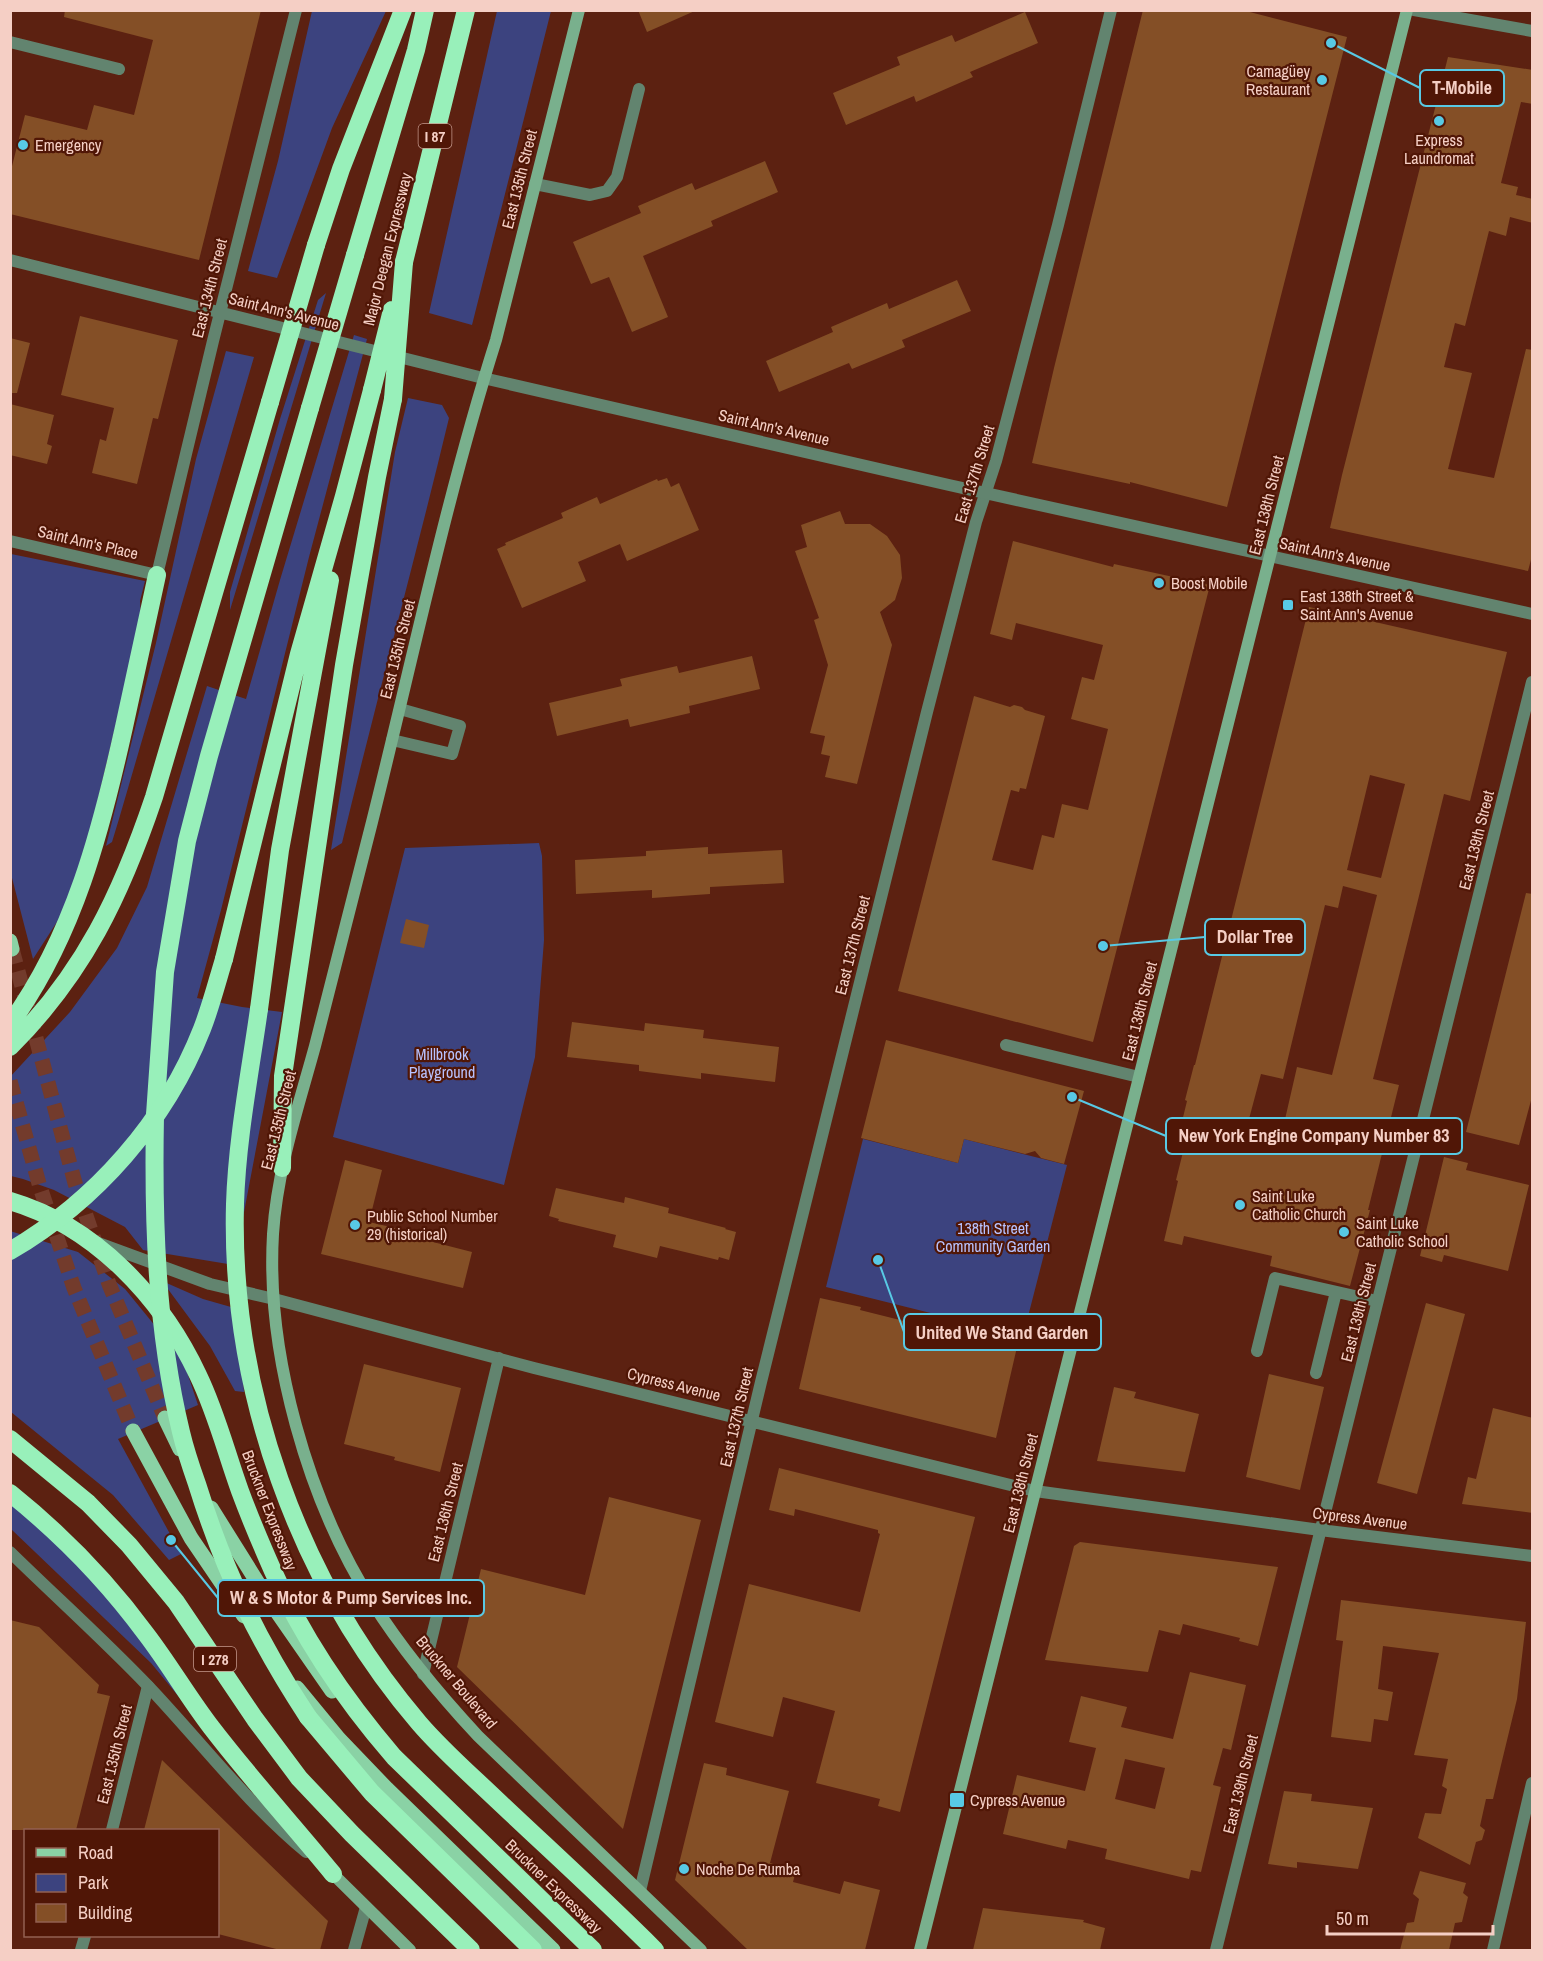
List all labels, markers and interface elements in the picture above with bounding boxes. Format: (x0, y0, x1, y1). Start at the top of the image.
place label: Camagüey Restaurant (1246, 60, 1310, 100)
callout: T-Mobile (1420, 70, 1504, 106)
marker: Camagüey Restaurant (1315, 73, 1329, 87)
text: T-Mobile (1432, 75, 1492, 100)
marker: Express Laundromat (1432, 114, 1446, 128)
road number: I 87 (418, 124, 452, 148)
street label: East 135th Street (496, 127, 542, 231)
place label: Express Laundromat (1404, 129, 1474, 169)
place label: Emergency (35, 134, 102, 156)
marker: Emergency (16, 138, 30, 152)
street label: Major Deegan Expressway (357, 170, 417, 328)
street label: East 134th Street (186, 236, 232, 340)
street label: Saint Ann's Avenue (226, 287, 342, 335)
street label: Saint Ann's Avenue (716, 404, 832, 450)
street label: East 137th Street (949, 422, 999, 526)
street label: East 138th Street (1243, 453, 1289, 557)
street label: Saint Ann's Place (36, 520, 140, 564)
street label: Saint Ann's Avenue (1277, 531, 1393, 577)
place label: Boost Mobile (1171, 572, 1248, 594)
marker: Boost Mobile (1152, 576, 1166, 590)
place label: East 138th Street & Saint Ann's Avenue (1300, 585, 1414, 625)
street label: East 135th Street (374, 597, 420, 701)
marker: East 138th Street & Saint Ann's Avenue (1281, 598, 1295, 612)
street label: East 139th Street (1453, 788, 1499, 892)
street label: East 137th Street (829, 893, 875, 997)
callout: Dollar Tree (1205, 919, 1305, 955)
text: Dollar Tree (1217, 924, 1293, 949)
street label: East 138th Street (1116, 959, 1162, 1063)
park label: Millbrook Playground (409, 1043, 475, 1083)
street label: East 135th Street (255, 1068, 301, 1172)
callout: New York Engine Company Number 83 (1166, 1118, 1462, 1154)
text: New York Engine Company Number 83 (1179, 1123, 1450, 1148)
place label: Saint Luke Catholic Church (1252, 1185, 1346, 1225)
marker: Saint Luke Catholic Church (1233, 1198, 1247, 1212)
place label: Public School Number 29 (historical) (367, 1205, 498, 1245)
place label: Saint Luke Catholic School (1356, 1212, 1448, 1252)
park label: 138th Street Community Garden (936, 1217, 1050, 1257)
marker: Public School Number 29 (historical) (348, 1218, 362, 1232)
marker: Saint Luke Catholic School (1337, 1225, 1351, 1239)
street label: East 139th Street (1335, 1260, 1381, 1364)
callout: United We Stand Garden (904, 1314, 1101, 1350)
text: United We Stand Garden (916, 1320, 1088, 1345)
street label: Cypress Avenue (625, 1362, 723, 1406)
street label: East 137th Street (714, 1365, 758, 1469)
street label: East 138th Street (997, 1431, 1043, 1535)
street label: Bruckner Expressway (237, 1447, 303, 1574)
street label: East 136th Street (422, 1460, 468, 1564)
street label: Cypress Avenue (1311, 1501, 1409, 1535)
callout: W & S Motor & Pump Services Inc. (218, 1580, 484, 1616)
text: W & S Motor & Pump Services Inc. (230, 1585, 472, 1610)
street label: Bruckner Boulevard (412, 1631, 502, 1733)
road number: I 278 (194, 1647, 236, 1671)
street label: East 135th Street (91, 1702, 137, 1806)
street label: East 139th Street (1217, 1732, 1263, 1836)
place label: Cypress Avenue (970, 1789, 1065, 1811)
marker: Cypress Avenue (948, 1791, 966, 1809)
legend (24, 1829, 219, 1937)
street label: Bruckner Expressway (501, 1834, 608, 1938)
text: Road (78, 1840, 113, 1865)
place label: Noche De Rumba (696, 1858, 801, 1880)
marker: Noche De Rumba (677, 1862, 691, 1876)
text: Park (78, 1870, 109, 1895)
scale bar (1327, 1898, 1494, 1936)
text: Building (78, 1900, 133, 1925)
text: 50 m (1336, 1906, 1369, 1931)

